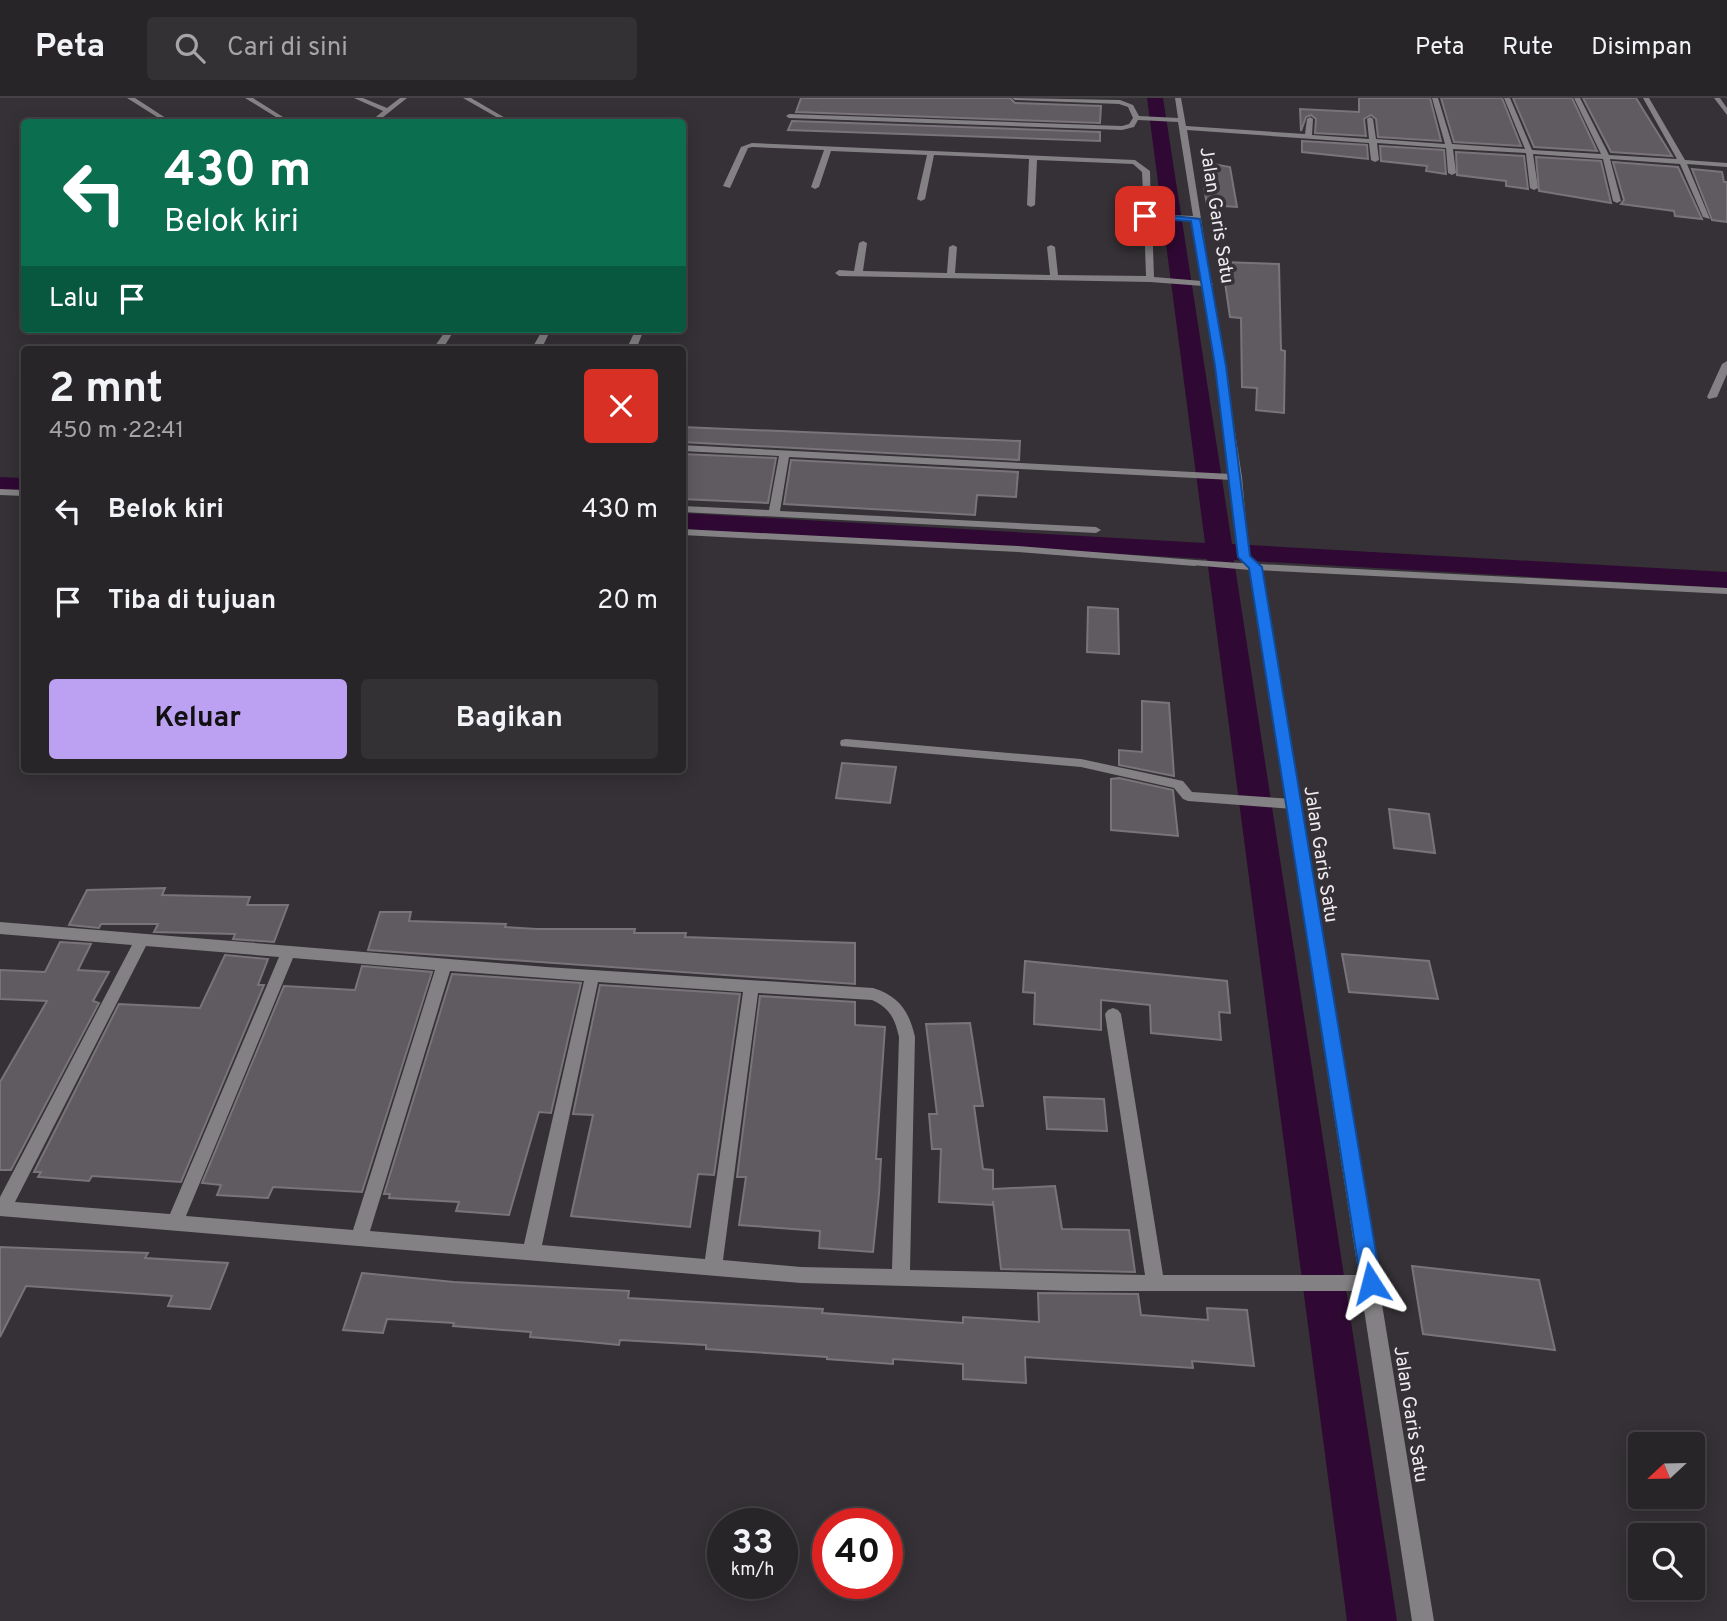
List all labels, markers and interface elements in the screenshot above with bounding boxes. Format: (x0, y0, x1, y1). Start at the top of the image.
search box (147, 17, 637, 80)
text: Peta (35, 27, 105, 69)
icon: search (171, 29, 209, 67)
text: Cari di sini (227, 32, 348, 65)
text: Peta (1415, 33, 1464, 63)
text: Rute (1502, 33, 1553, 63)
text: Disimpan (1591, 33, 1692, 63)
text: 430 m (164, 142, 312, 204)
street label: Jalan Garis Satu (1193, 145, 1239, 285)
icon: left (49, 147, 140, 238)
pin (1115, 186, 1175, 246)
icon: arrive (1126, 197, 1164, 235)
text: Belok kiri (164, 203, 299, 243)
icon: arrive (113, 280, 151, 318)
text: Lalu (49, 283, 99, 316)
text: 2 mnt (49, 364, 163, 417)
button: close (584, 369, 658, 443)
text: 450 m · 22:41 (49, 417, 184, 446)
icon: left (49, 492, 87, 530)
text: Belok kiri (108, 494, 224, 527)
text: 430 m (582, 494, 658, 527)
icon: arrive (49, 583, 87, 621)
text: Tiba di tujuan (108, 585, 276, 618)
text: 20 m (597, 585, 658, 618)
button: Keluar (49, 679, 347, 759)
button: Bagikan (361, 679, 658, 759)
street label: Jalan Garis Satu (1297, 784, 1343, 924)
position arrow (1334, 1246, 1408, 1320)
street label: Jalan Garis Satu (1387, 1344, 1433, 1484)
north arrow (1628, 1432, 1704, 1508)
map controls (1628, 1432, 1705, 1600)
speed limit sign: 40 (812, 1508, 903, 1599)
text: 33 (732, 1522, 773, 1566)
button: search (1628, 1523, 1705, 1600)
text: km/h (731, 1559, 774, 1582)

